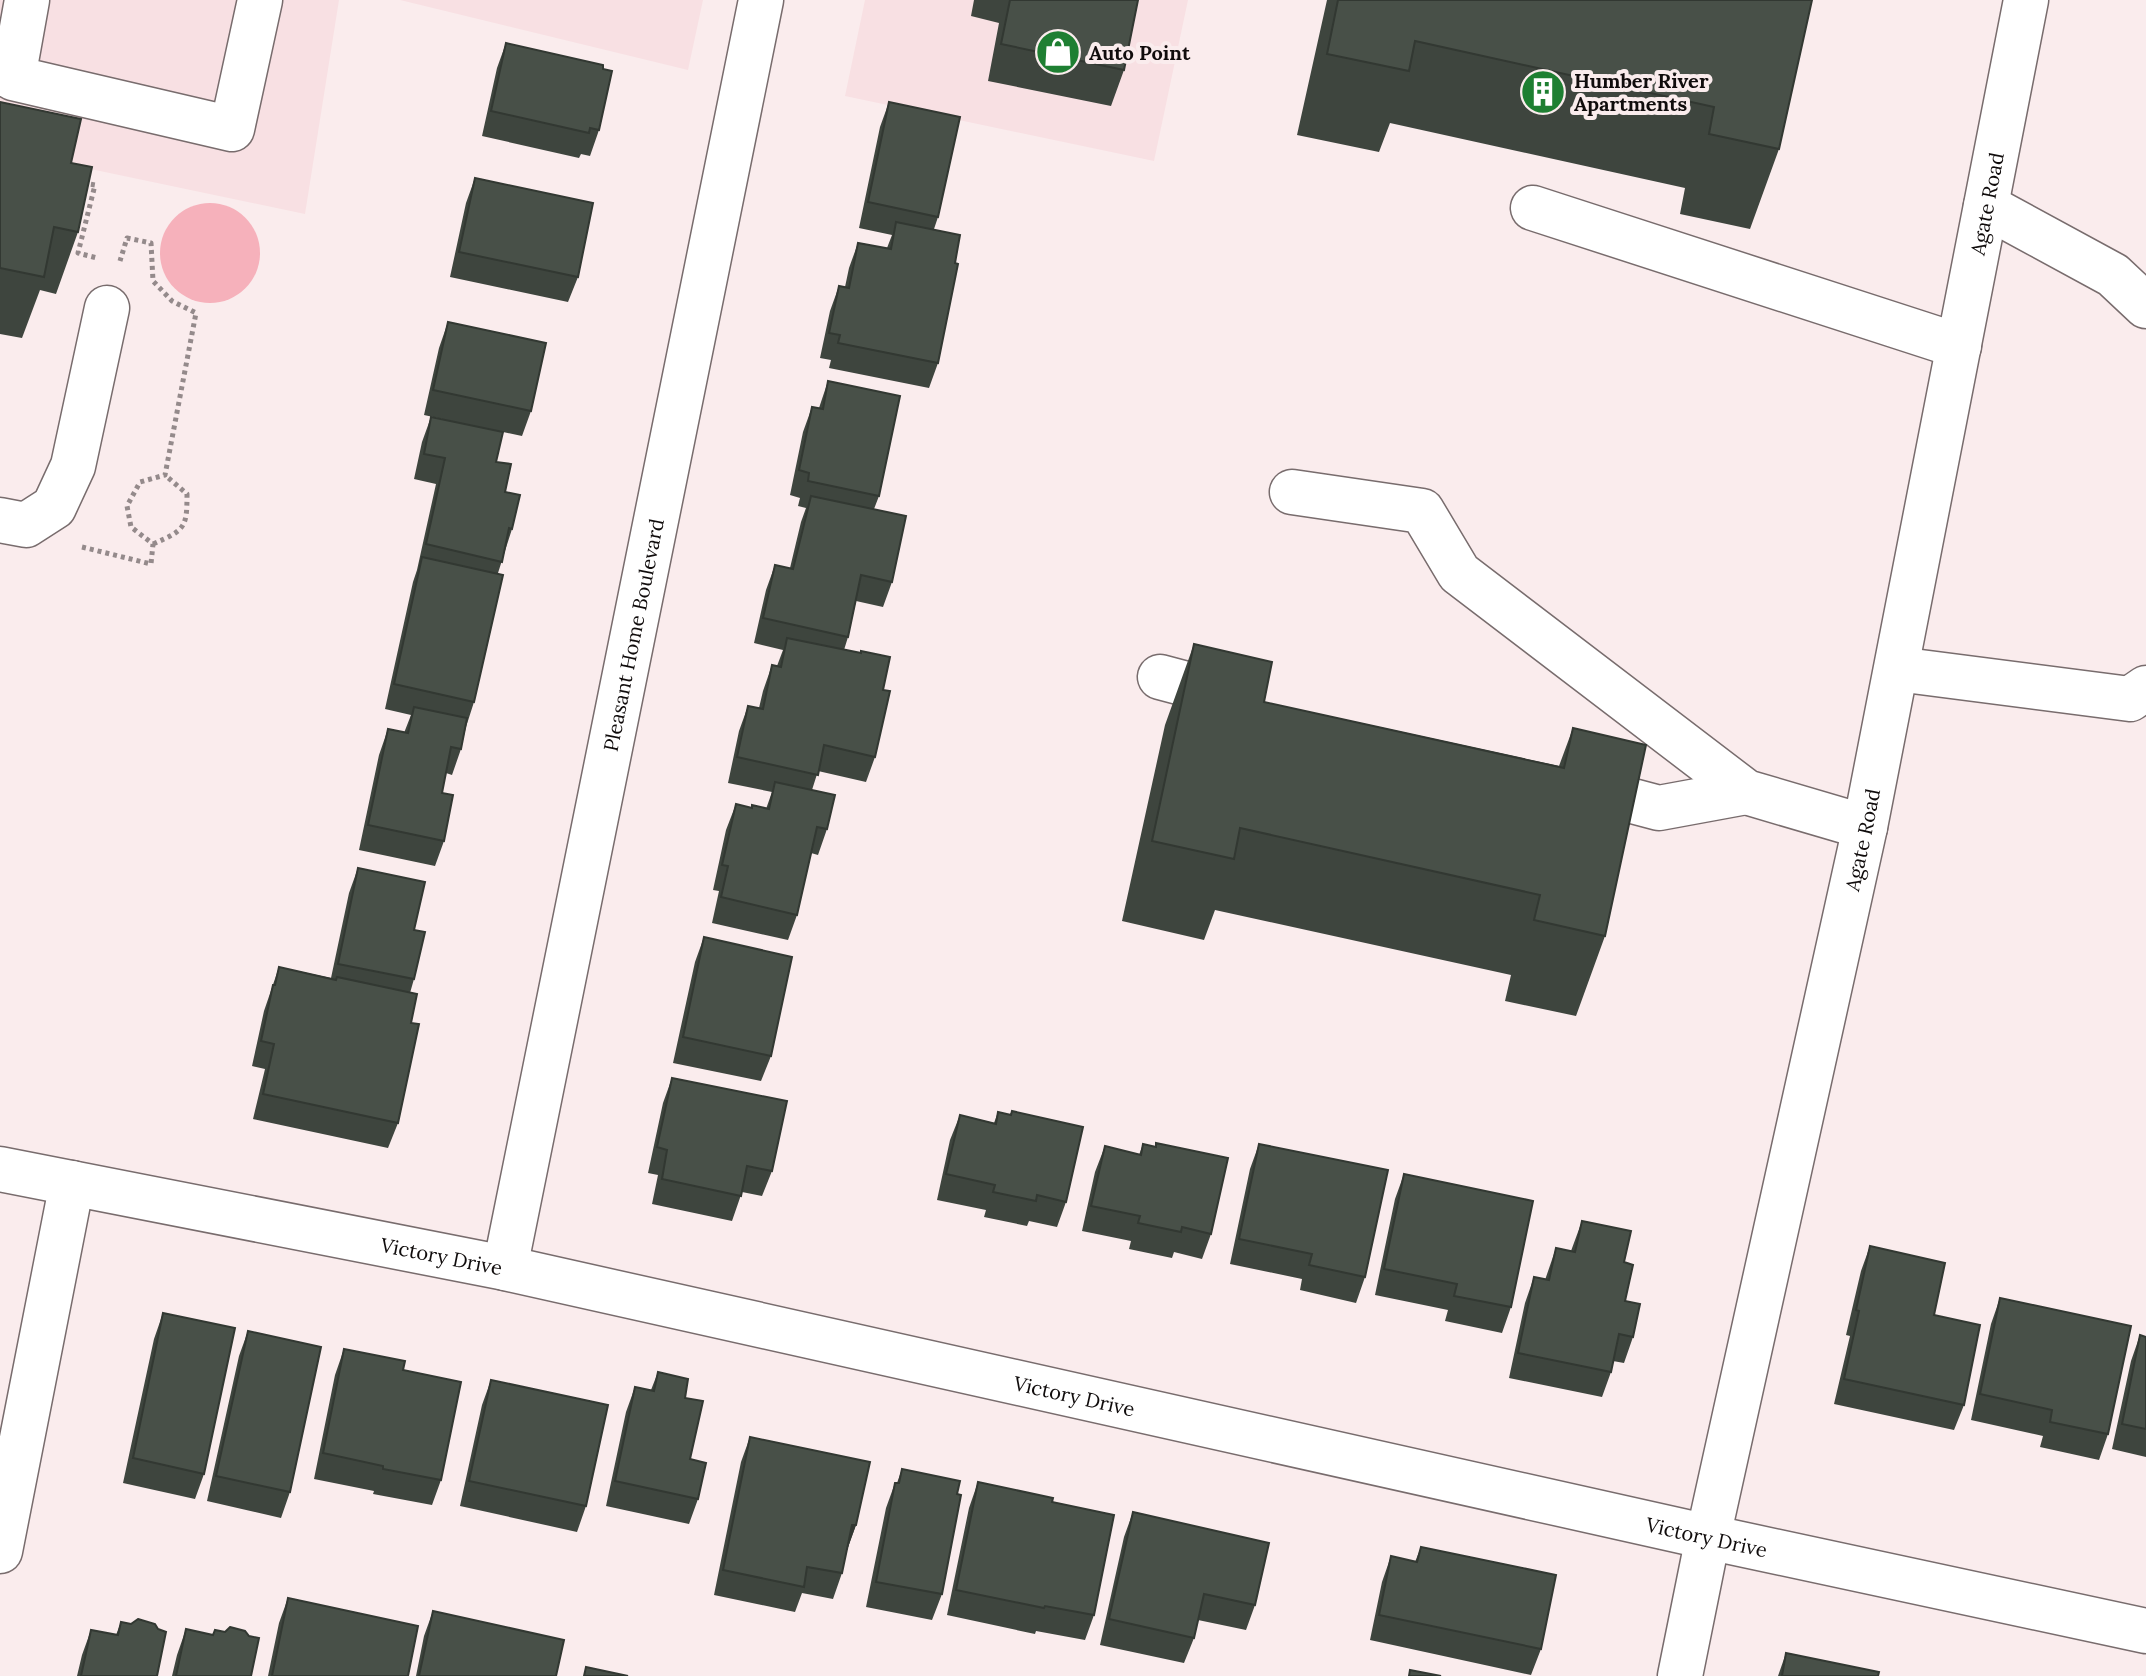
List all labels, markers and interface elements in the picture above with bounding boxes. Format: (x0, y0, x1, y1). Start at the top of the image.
shop icon: Auto Point (1034, 28, 1082, 76)
place label: Auto Point (1089, 40, 1191, 65)
building icon: Humber River Apartments (1519, 68, 1567, 116)
place label: Humber River Apartments (1574, 68, 1709, 116)
street label: Agate Road (1964, 150, 2009, 258)
street label: Pleasant Home Boulevard (597, 516, 669, 753)
street label: Agate Road (1839, 786, 1885, 894)
street label: Victory Drive (378, 1231, 505, 1280)
street label: Victory Drive (1010, 1369, 1137, 1421)
street label: Victory Drive (1643, 1511, 1770, 1562)

